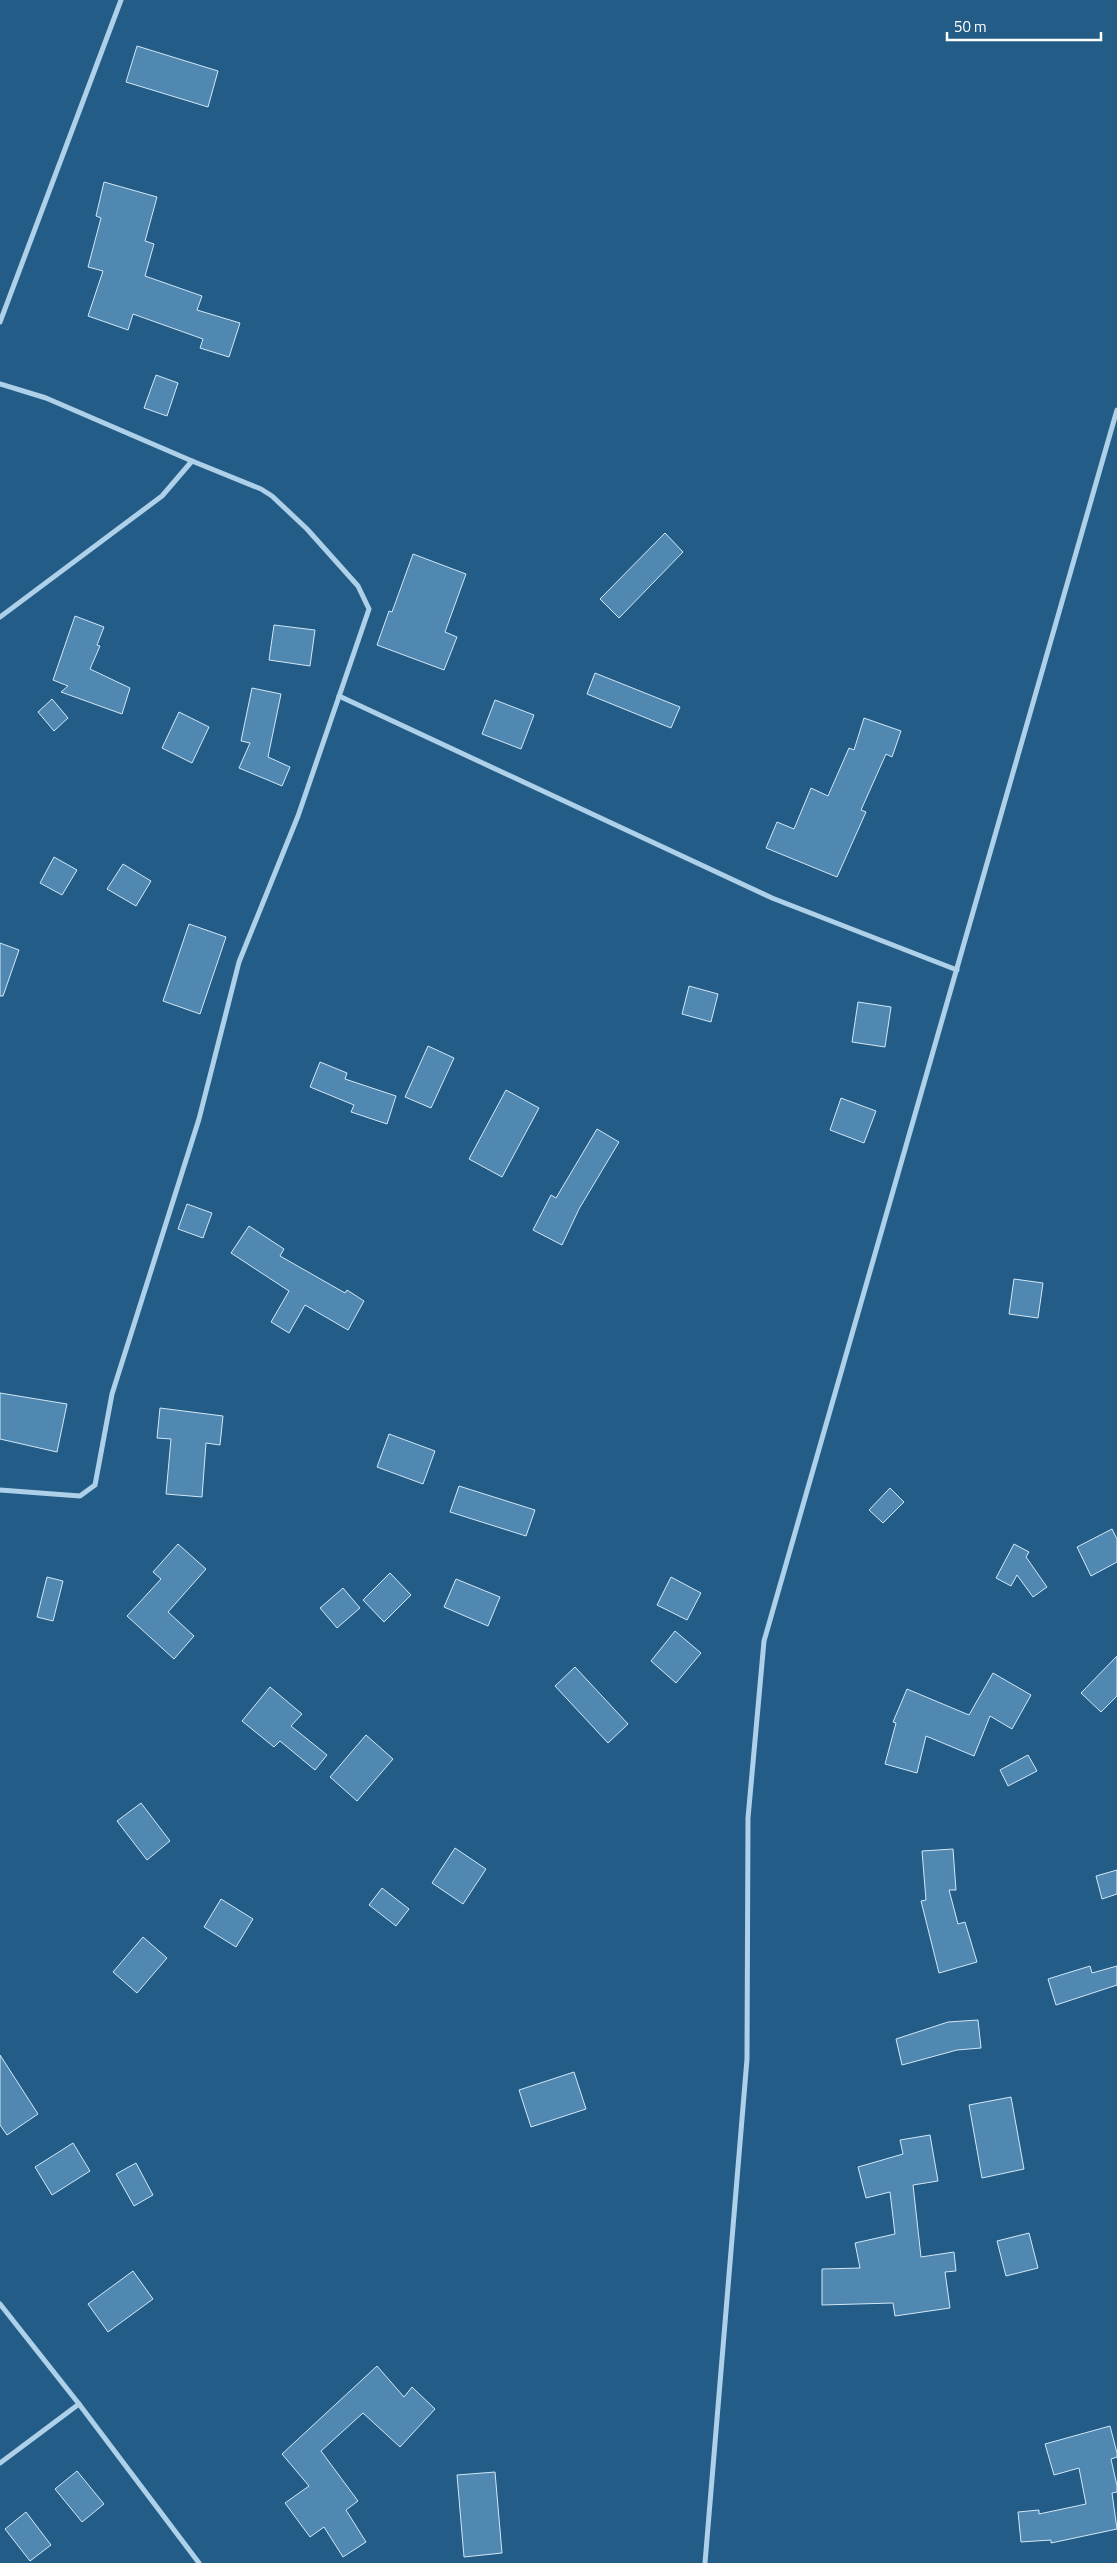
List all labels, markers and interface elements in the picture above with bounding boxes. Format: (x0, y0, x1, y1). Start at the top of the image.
scale bar (947, 10, 1101, 42)
text: 50 m (954, 15, 987, 38)

